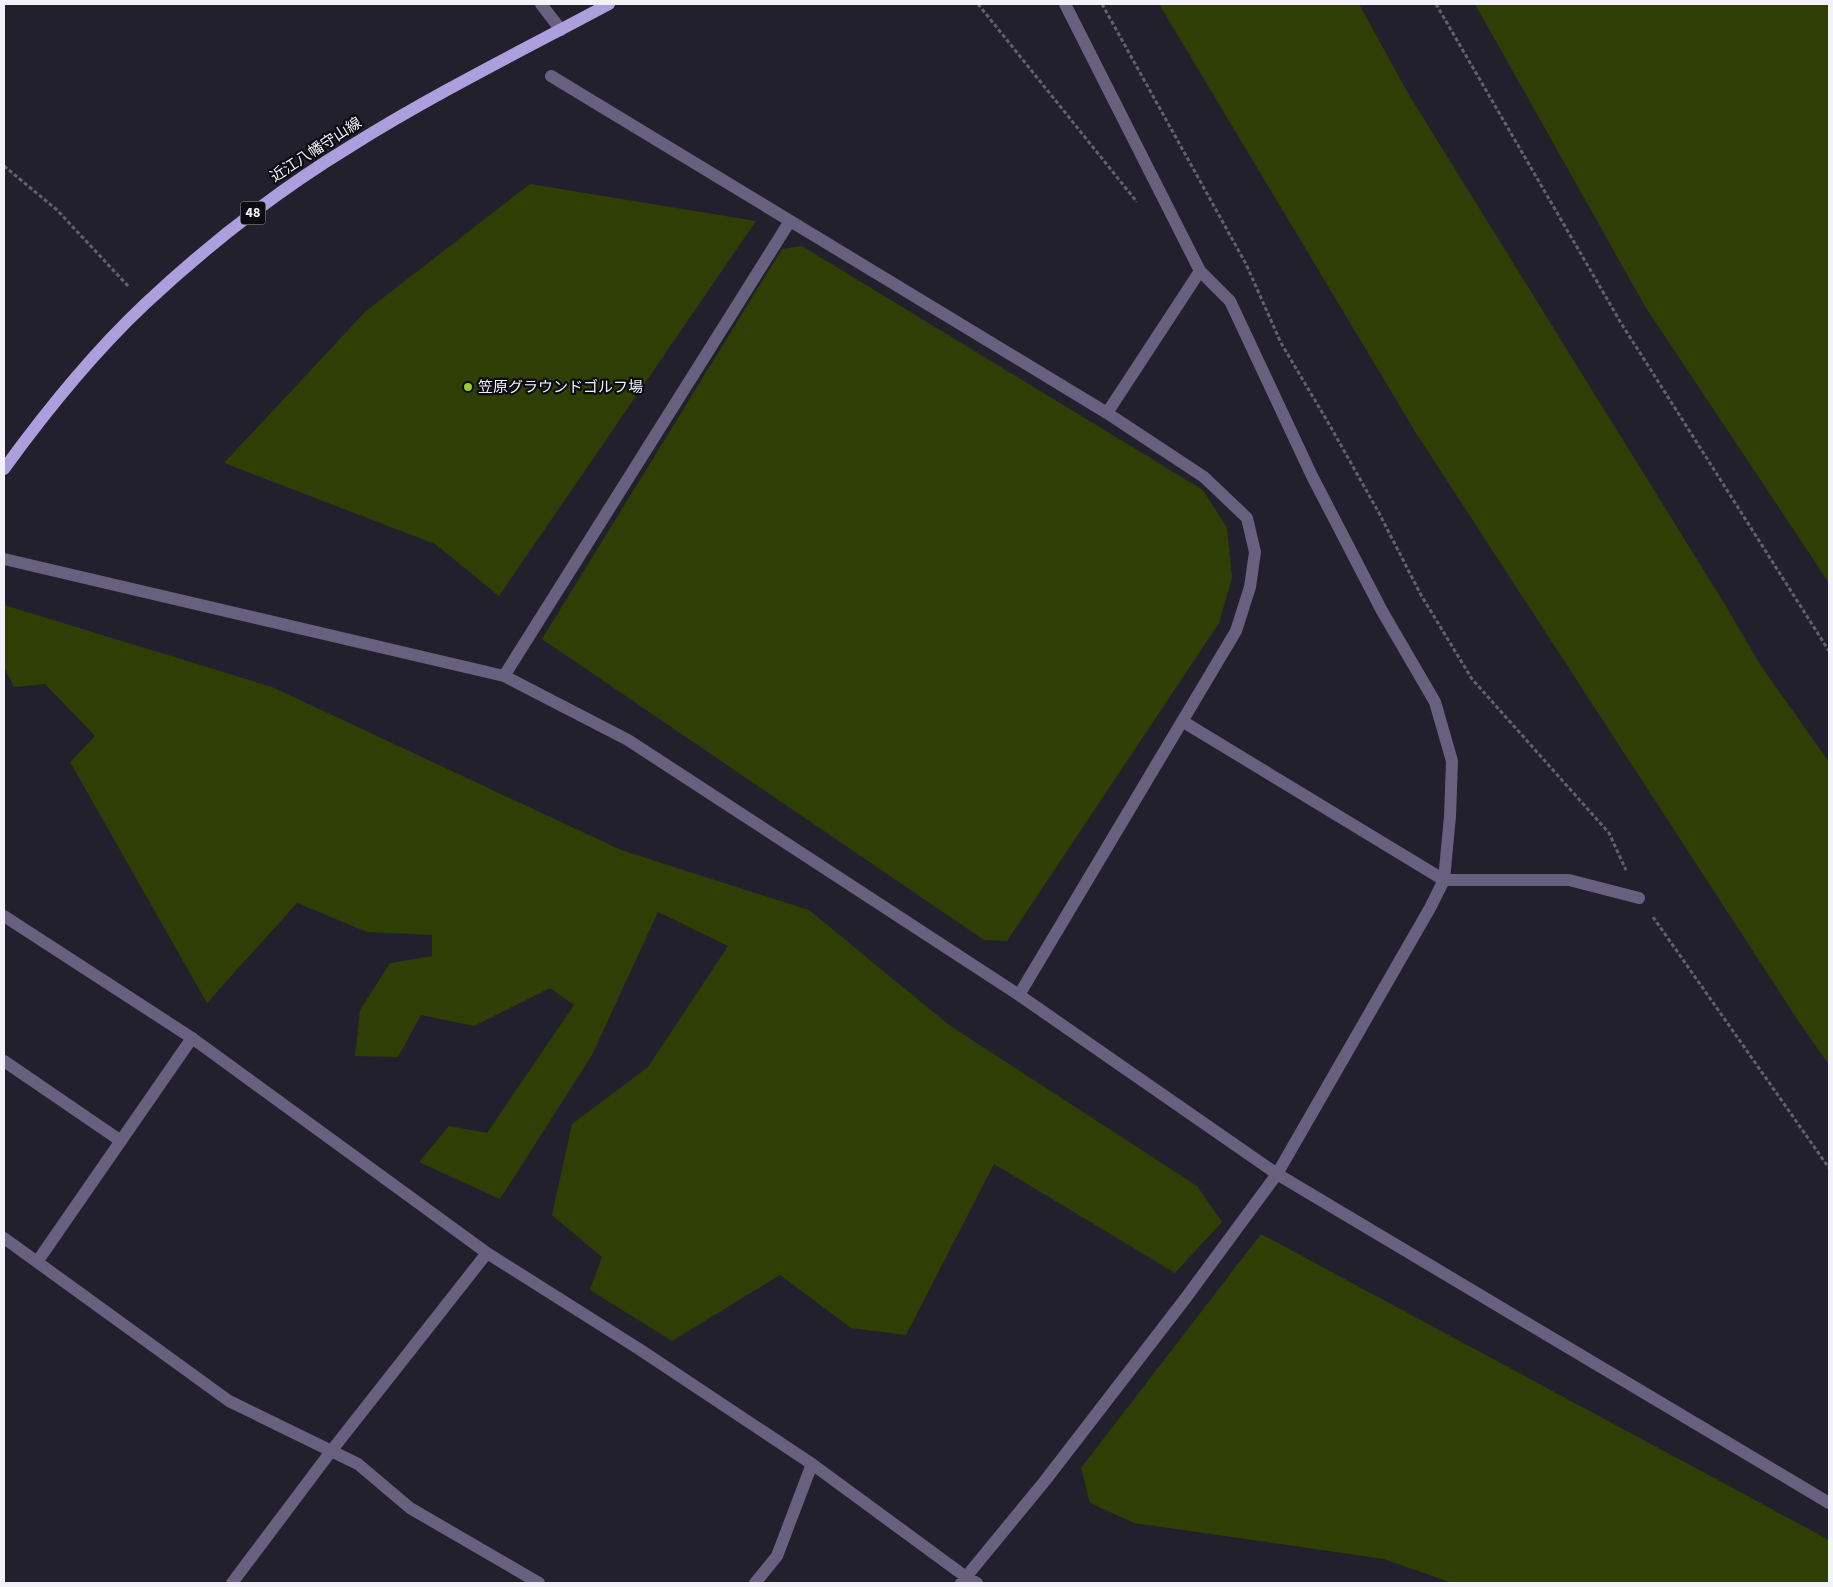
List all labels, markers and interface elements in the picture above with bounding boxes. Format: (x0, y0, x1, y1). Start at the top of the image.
street label: 近江八幡守山線 (266, 113, 366, 187)
road number: 48 (240, 202, 266, 224)
place label: 笠原グラウンドゴルフ場 (478, 377, 643, 398)
marker: 笠原グラウンドゴルフ場 (462, 381, 474, 393)

